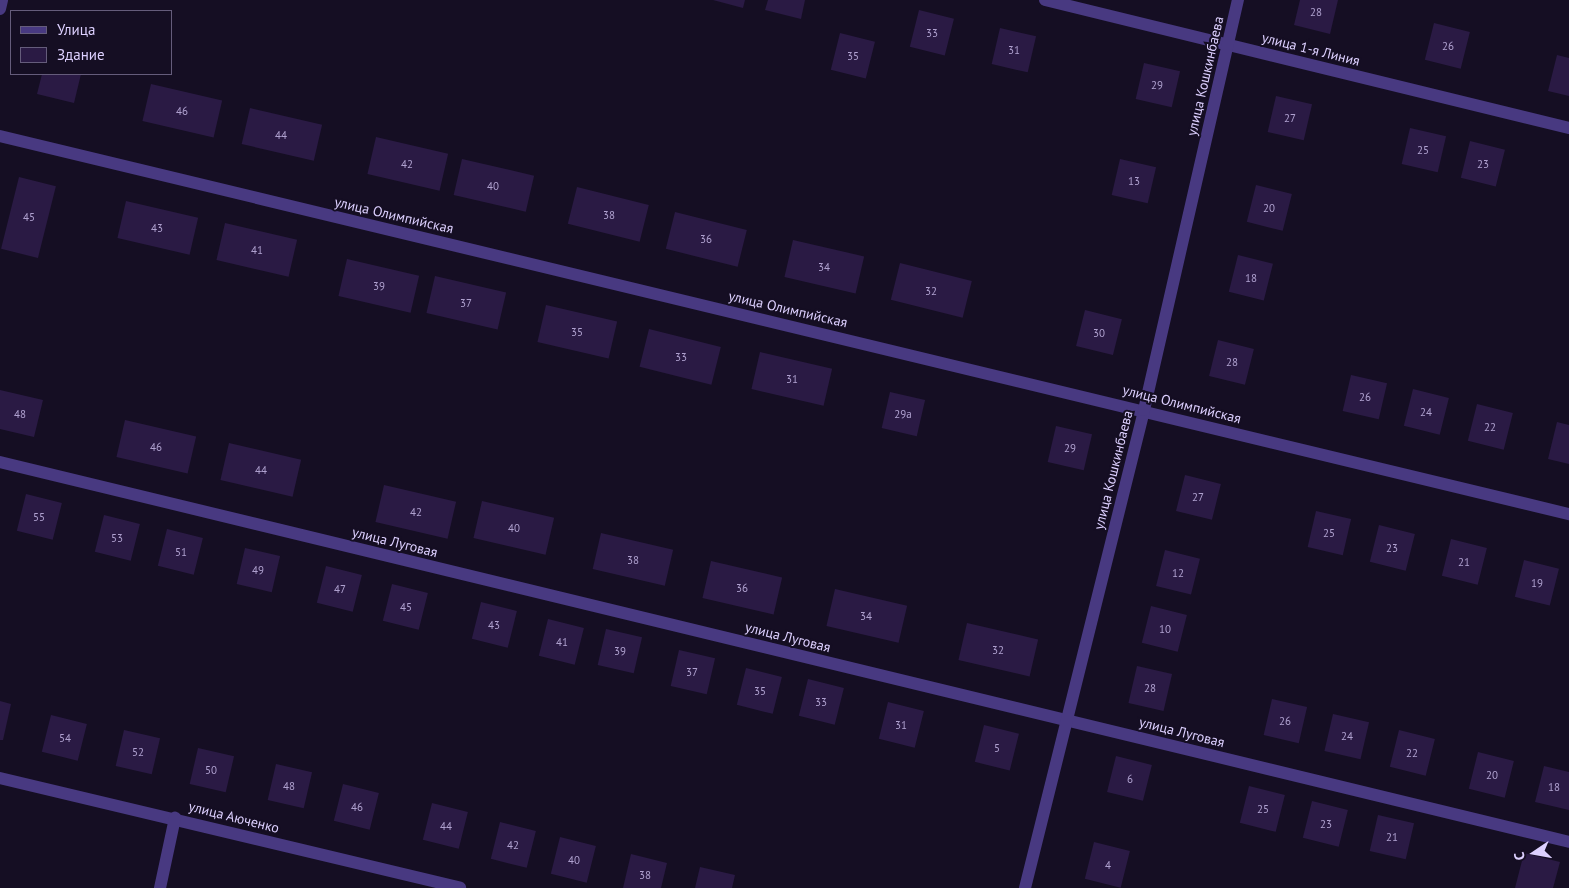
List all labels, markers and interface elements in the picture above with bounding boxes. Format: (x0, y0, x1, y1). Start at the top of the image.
house number: 28 (1310, 5, 1322, 19)
legend (10, 10, 172, 75)
street label: улица Кошкинбаева (1183, 15, 1227, 137)
text: Улица (57, 20, 95, 39)
house number: 33 (926, 26, 938, 40)
street label: улица 1-я Линия (1260, 29, 1362, 69)
house number: 26 (1442, 39, 1454, 53)
house number: 31 (1008, 43, 1020, 57)
text: Здание (57, 45, 105, 64)
house number: 35 (847, 49, 859, 63)
house number: 29 (1151, 78, 1163, 92)
house number: 46 (176, 104, 188, 118)
house number: 27 (1284, 111, 1296, 125)
house number: 44 (275, 128, 287, 142)
house number: 25 (1417, 143, 1429, 157)
house number: 42 (401, 157, 413, 171)
house number: 23 (1477, 157, 1489, 171)
house number: 13 (1128, 174, 1140, 188)
house number: 40 (487, 179, 499, 193)
street label: улица Олимпийская (333, 193, 455, 237)
house number: 20 (1263, 201, 1275, 215)
house number: 38 (603, 208, 615, 222)
house number: 45 (23, 210, 35, 224)
house number: 43 (151, 221, 163, 235)
house number: 36 (700, 232, 712, 246)
house number: 41 (251, 243, 263, 257)
house number: 34 (818, 260, 830, 274)
house number: 18 (1245, 271, 1257, 285)
house number: 39 (373, 279, 385, 293)
house number: 32 (925, 284, 937, 298)
street label: улица Олимпийская (727, 287, 849, 331)
house number: 37 (460, 296, 472, 310)
house number: 35 (571, 325, 583, 339)
house number: 30 (1093, 326, 1105, 340)
house number: 33 (675, 350, 687, 364)
house number: 28 (1226, 355, 1238, 369)
house number: 31 (786, 372, 798, 386)
street label: улица Олимпийская (1121, 381, 1243, 427)
house number: 26 (1359, 390, 1371, 404)
house number: 24 (1420, 405, 1432, 419)
house number: 48 (14, 407, 26, 421)
house number: 29а (894, 407, 912, 421)
street label: улица Кошкинбаева (1090, 409, 1136, 531)
house number: 22 (1484, 420, 1496, 434)
house number: 46 (150, 440, 162, 454)
house number: 29 (1064, 441, 1076, 455)
house number: 44 (255, 463, 267, 477)
house number: 27 (1192, 490, 1204, 504)
house number: 42 (410, 505, 422, 519)
house number: 55 (33, 510, 45, 524)
house number: 40 (508, 521, 520, 535)
street label: улица Луговая (350, 523, 440, 561)
house number: 25 (1323, 526, 1335, 540)
house number: 53 (111, 531, 123, 545)
house number: 23 (1386, 541, 1398, 555)
house number: 51 (175, 545, 187, 559)
house number: 38 (627, 553, 639, 567)
house number: 21 (1458, 555, 1470, 569)
house number: 49 (252, 563, 264, 577)
house number: 12 (1172, 566, 1184, 580)
house number: 19 (1531, 576, 1543, 590)
house number: 36 (736, 581, 748, 595)
house number: 47 (334, 582, 346, 596)
house number: 45 (400, 600, 412, 614)
house number: 34 (860, 609, 872, 623)
house number: 43 (488, 618, 500, 632)
street label: улица Луговая (743, 618, 833, 656)
house number: 10 (1159, 622, 1171, 636)
house number: 41 (556, 635, 568, 649)
house number: 32 (992, 643, 1004, 657)
house number: 39 (614, 644, 626, 658)
house number: 37 (686, 665, 698, 679)
house number: 28 (1144, 681, 1156, 695)
house number: 35 (754, 684, 766, 698)
house number: 33 (815, 695, 827, 709)
street label: улица Луговая (1137, 713, 1227, 751)
house number: 26 (1279, 714, 1291, 728)
house number: 31 (895, 718, 907, 732)
house number: 24 (1341, 729, 1353, 743)
house number: 54 (59, 731, 71, 745)
house number: 5 (994, 741, 1000, 755)
house number: 52 (132, 745, 144, 759)
house number: 22 (1406, 746, 1418, 760)
house number: 50 (205, 763, 217, 777)
house number: 20 (1486, 768, 1498, 782)
house number: 6 (1127, 772, 1133, 786)
house number: 48 (283, 779, 295, 793)
house number: 18 (1548, 780, 1560, 794)
street label: улица Аюченко (187, 798, 281, 836)
house number: 46 (351, 800, 363, 814)
house number: 25 (1257, 802, 1269, 816)
house number: 23 (1320, 817, 1332, 831)
house number: 44 (440, 819, 452, 833)
north arrow (1509, 828, 1559, 878)
house number: 21 (1386, 830, 1398, 844)
house number: 42 (507, 838, 519, 852)
text: С (1510, 850, 1529, 862)
house number: 40 (568, 853, 580, 867)
house number: 4 (1105, 858, 1111, 872)
house number: 38 (639, 868, 651, 882)

